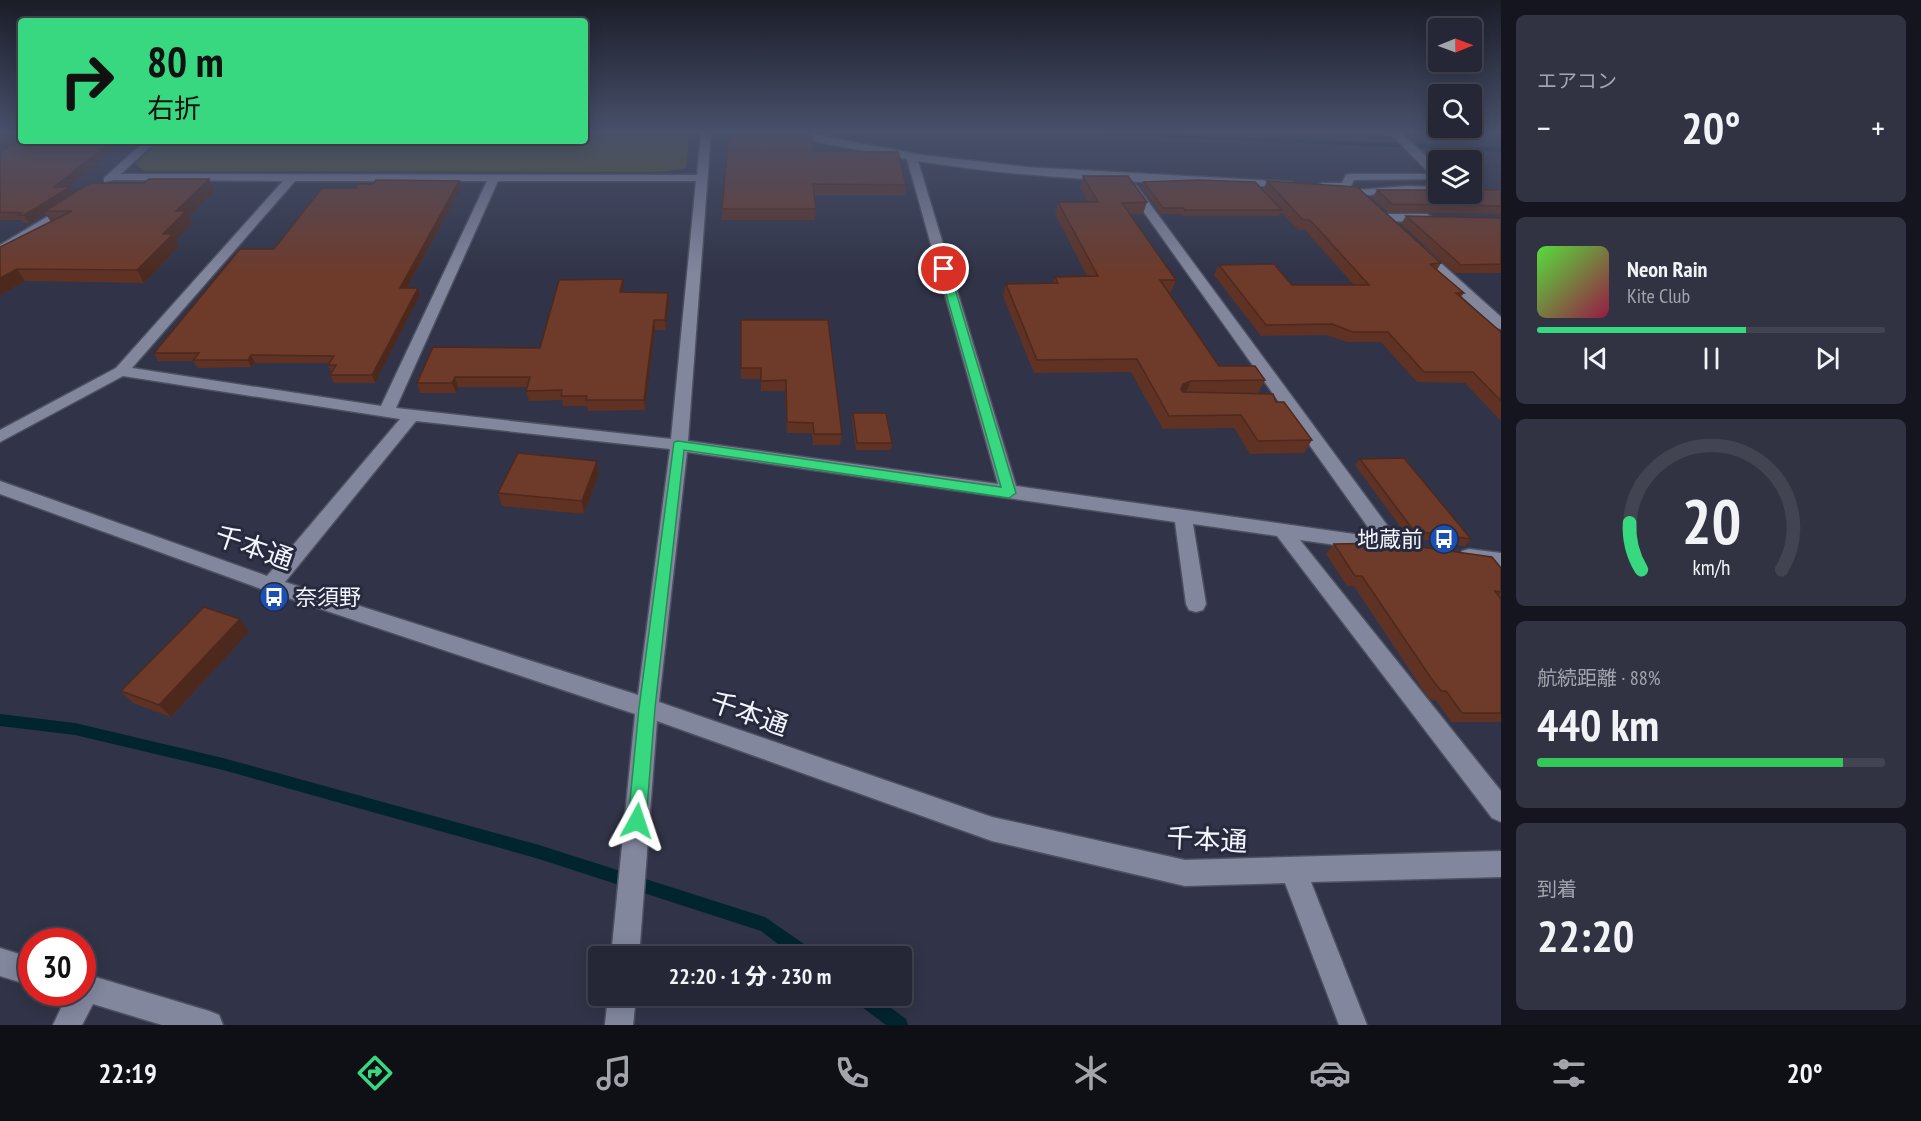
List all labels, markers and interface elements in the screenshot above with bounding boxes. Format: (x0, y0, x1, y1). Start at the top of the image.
north arrow (1428, 18, 1482, 72)
map controls (1428, 18, 1482, 204)
text: 80 m (147, 34, 224, 89)
icon: right (48, 42, 126, 120)
text: エアコン (1537, 68, 1617, 94)
button: search (1428, 84, 1482, 138)
text: 右折 (147, 91, 201, 125)
text: 20° (1681, 98, 1741, 156)
text: − (1537, 106, 1551, 149)
text: + (1871, 106, 1885, 149)
button: layers (1428, 150, 1482, 204)
pin (918, 243, 969, 294)
icon: arrive (927, 252, 960, 285)
text: Neon Rain (1627, 255, 1707, 283)
text: Kite Club (1627, 283, 1690, 309)
icon: previous (1579, 342, 1612, 375)
icon: pause (1695, 342, 1728, 375)
icon: next (1811, 342, 1844, 375)
text: 20 (1681, 480, 1741, 561)
street label: 千本通 (210, 518, 298, 576)
bus stop icon: 地蔵前 (1428, 523, 1460, 555)
place label: 地蔵前 (1357, 525, 1423, 553)
text: km/h (1692, 553, 1730, 581)
bus stop icon: 奈須野 (258, 581, 290, 613)
place label: 奈須野 (295, 583, 361, 611)
text: 航続距離 · 88% (1537, 665, 1660, 691)
street label: 千本通 (705, 684, 793, 742)
text: 440 km (1537, 695, 1659, 753)
position arrow (605, 789, 669, 853)
street label: 千本通 (1166, 820, 1248, 858)
text: 到着 (1537, 876, 1577, 902)
text: 22:20 (1537, 906, 1634, 964)
speed limit sign: 30 (18, 928, 96, 1006)
text: 22:20 · 1 分 · 230 m (669, 962, 831, 990)
icon: directions (354, 1052, 396, 1094)
icon: music (593, 1052, 635, 1094)
icon: phone (831, 1052, 873, 1094)
icon: climate (1070, 1052, 1112, 1094)
icon: car (1309, 1052, 1351, 1094)
icon: filters (1548, 1052, 1590, 1094)
text: 22:19 (98, 1056, 157, 1090)
text: 20° (1787, 1056, 1822, 1090)

